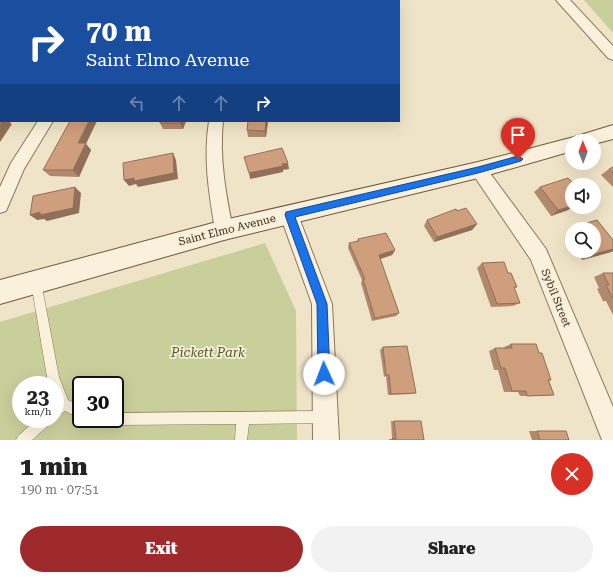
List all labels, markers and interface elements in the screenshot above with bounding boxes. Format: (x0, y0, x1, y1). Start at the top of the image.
text: 70 m (86, 15, 151, 48)
icon: right (20, 16, 72, 68)
text: Saint Elmo Avenue (86, 49, 249, 70)
icon: left (126, 92, 148, 114)
icon: ahead (168, 92, 190, 114)
icon: ahead (210, 92, 232, 114)
icon: right (252, 92, 274, 114)
pin (501, 118, 535, 159)
icon: arrive (507, 124, 529, 146)
north arrow (565, 134, 601, 170)
map controls (565, 134, 601, 258)
button: sound (565, 178, 601, 214)
street label: Saint Elmo Avenue (177, 212, 277, 248)
button: search (565, 222, 601, 258)
street label: Sybil Street (538, 267, 574, 329)
park label: Pickett Park (170, 345, 246, 360)
position arrow (303, 353, 345, 395)
speed limit sign: 30 (72, 376, 124, 428)
text: 23 (27, 385, 49, 409)
text: km/h (25, 406, 51, 417)
text: 1 min (20, 453, 87, 481)
button: close (551, 453, 593, 495)
text: 190 m · 07:51 (20, 482, 99, 497)
button: Exit (20, 526, 303, 572)
button: Share (311, 526, 593, 572)

